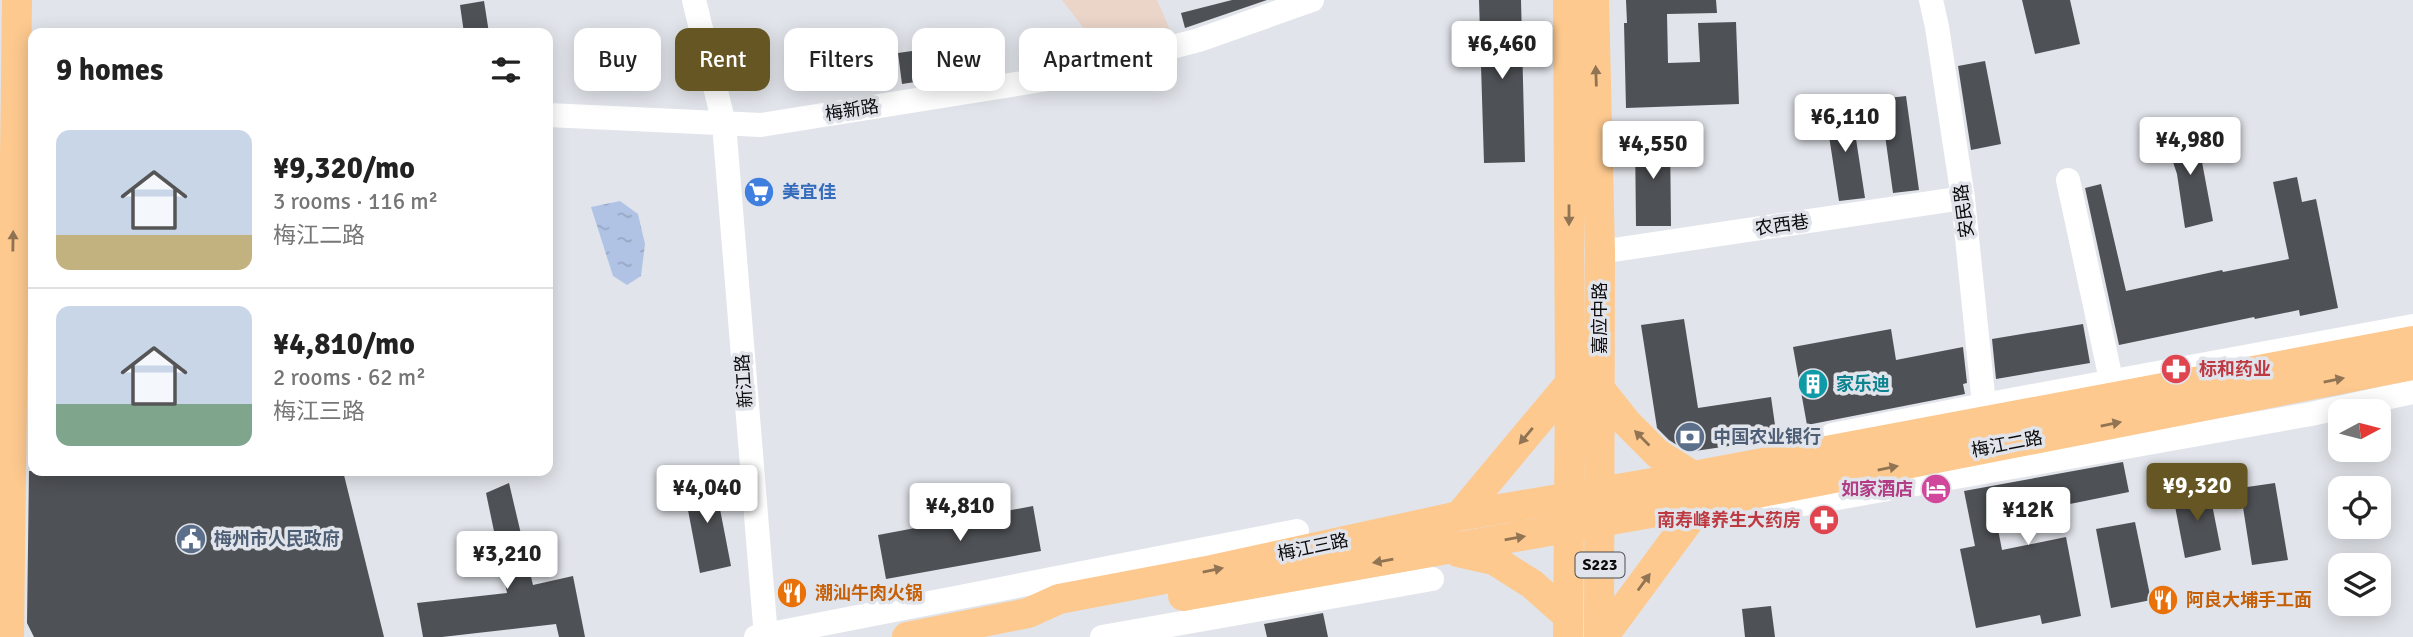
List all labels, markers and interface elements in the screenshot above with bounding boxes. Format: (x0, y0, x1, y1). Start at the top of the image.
pin: ¥6,460 (1445, 22, 1559, 81)
chip: Buy (574, 28, 661, 91)
chip: Rent (675, 28, 770, 91)
chip: Filters (784, 28, 898, 91)
chip: New (912, 28, 1005, 91)
chip: Apartment (1019, 28, 1177, 91)
text: ¥6,460 (1468, 29, 1536, 58)
icon: filters (487, 51, 525, 89)
text: 9 homes (56, 52, 163, 89)
one-way arrow (1590, 65, 1601, 87)
pin: ¥6,110 (1788, 94, 1902, 154)
street label: 梅新路 (824, 95, 880, 125)
text: ¥6,110 (1811, 102, 1879, 131)
pin: ¥4,980 (2133, 118, 2247, 177)
pin: ¥4,550 (1596, 122, 1710, 181)
text: ¥4,980 (2156, 125, 2224, 154)
text: ¥4,550 (1619, 129, 1687, 158)
text: ¥9,320/mo (273, 150, 415, 187)
icon: home (112, 158, 196, 242)
supermarket icon: 美宜佳 (742, 175, 776, 209)
place label: 美宜佳 (782, 181, 836, 203)
street label: 安民路 (1950, 183, 1978, 239)
text: 3 rooms · 116 m² (273, 187, 438, 216)
one-way arrow (1563, 204, 1575, 226)
street label: 农西巷 (1754, 210, 1810, 240)
text: 梅江二路 (273, 221, 365, 250)
one-way arrow (7, 230, 19, 252)
street label: 嘉应中路 (1589, 282, 1611, 354)
text: ¥4,810/mo (273, 326, 415, 363)
icon: home (112, 334, 196, 418)
pharmacy icon: 标和药业 (2159, 352, 2193, 386)
street label: 新江路 (731, 353, 757, 409)
place label: 标和药业 (2199, 358, 2271, 380)
text: 2 rooms · 62 m² (273, 363, 426, 392)
building icon: 家乐迪 (1796, 367, 1830, 401)
place label: 家乐迪 (1836, 373, 1890, 395)
one-way arrow (2323, 375, 2345, 386)
text: 梅江三路 (273, 397, 365, 426)
north arrow (2328, 399, 2390, 462)
map controls (2328, 399, 2391, 616)
one-way arrow (2100, 418, 2122, 429)
bank icon: 中国农业银行 (1673, 420, 1707, 454)
one-way arrow (1519, 426, 1534, 444)
place label: 中国农业银行 (1713, 426, 1821, 448)
street label: 梅江二路 (1970, 426, 2044, 462)
one-way arrow (1633, 429, 1650, 446)
one-way arrow (1877, 462, 1899, 473)
pin: ¥9,320 (2140, 463, 2254, 523)
pin: ¥4,040 (650, 466, 764, 525)
text: ¥9,320 (2163, 471, 2231, 500)
hotel icon: 如家酒店 (1919, 472, 1953, 506)
text: ¥4,040 (673, 473, 741, 502)
button: locate (2328, 476, 2391, 539)
place label: 如家酒店 (1841, 478, 1913, 500)
pin: ¥4,810 (903, 484, 1017, 543)
pin: ¥12K (1987, 488, 2069, 547)
text: ¥4,810 (926, 491, 994, 520)
text: ¥12K (2002, 495, 2054, 524)
pharmacy icon: 南寿峰养生大药房 (1807, 503, 1841, 537)
place label: 南寿峰养生大药房 (1657, 509, 1801, 531)
public building icon: 梅州市人民政府 (174, 522, 208, 556)
place label: 梅州市人民政府 (214, 528, 340, 550)
street label: 梅江三路 (1275, 529, 1351, 565)
pin: ¥3,210 (450, 532, 564, 591)
one-way arrow (1504, 532, 1526, 543)
text: ¥3,210 (473, 539, 541, 568)
road number: S223 (1576, 552, 1624, 578)
button: layers (2328, 553, 2391, 616)
one-way arrow (1372, 556, 1394, 567)
one-way arrow (1202, 564, 1224, 575)
one-way arrow (1636, 573, 1650, 591)
restaurant icon: 潮汕牛肉火锅 (775, 576, 809, 610)
place label: 潮汕牛肉火锅 (815, 582, 923, 604)
restaurant icon: 阿良大埔手工面 (2146, 583, 2180, 617)
place label: 阿良大埔手工面 (2186, 589, 2312, 611)

